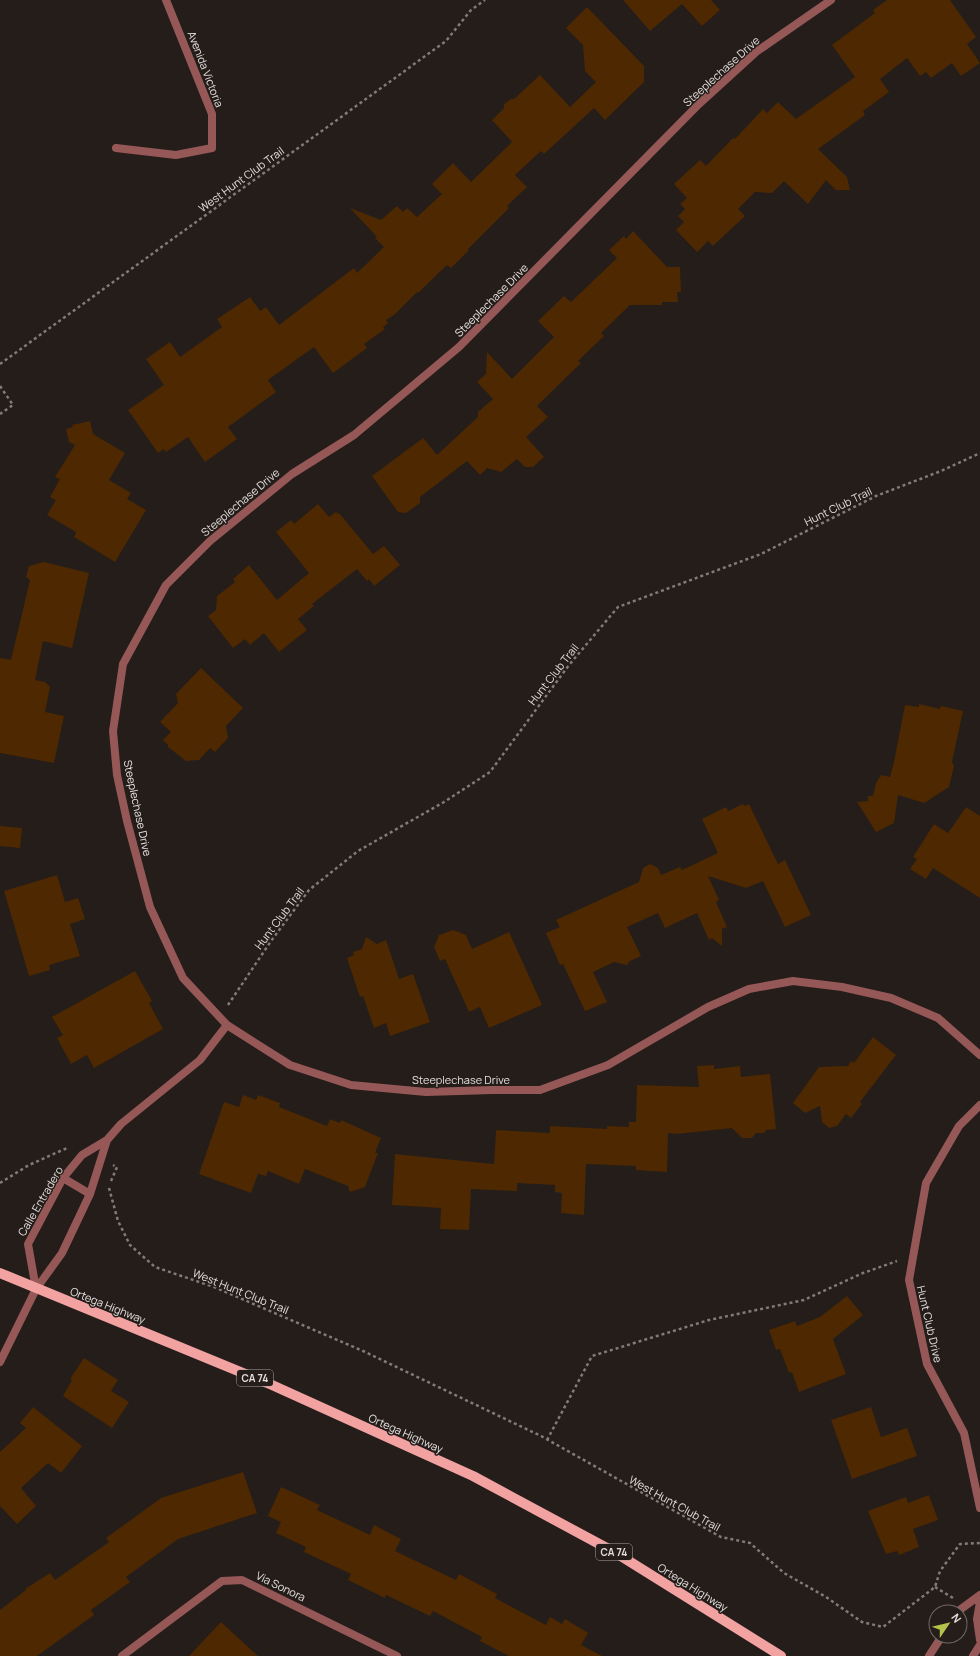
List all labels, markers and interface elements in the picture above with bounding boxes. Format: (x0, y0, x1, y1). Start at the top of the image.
street label: Avenida Victoria (185, 29, 227, 109)
street label: Steeplechase Drive (680, 32, 763, 109)
street label: West Hunt Club Trail (195, 143, 287, 215)
street label: Steeplechase Drive (451, 260, 531, 340)
street label: Steeplechase Drive (198, 464, 283, 539)
street label: Hunt Club Trail (801, 483, 875, 529)
street label: Hunt Club Trail (524, 640, 582, 708)
street label: Steeplechase Drive (120, 758, 156, 858)
street label: Hunt Club Trail (251, 884, 307, 952)
street label: Steeplechase Drive (412, 1072, 511, 1087)
street label: Calle Entradero (14, 1163, 66, 1239)
street label: West Hunt Club Trail (191, 1265, 291, 1317)
street label: Ortega Highway (68, 1283, 148, 1327)
street label: Hunt Club Drive (914, 1284, 946, 1365)
road number: CA 74 (237, 1370, 273, 1386)
street label: Ortega Highway (366, 1410, 446, 1456)
street label: West Hunt Club Trail (627, 1472, 723, 1534)
road number: CA 74 (596, 1544, 632, 1560)
street label: Ortega Highway (655, 1559, 731, 1615)
street label: Via Sonora (254, 1568, 308, 1604)
north arrow (928, 1604, 968, 1644)
text: N (948, 1610, 965, 1626)

